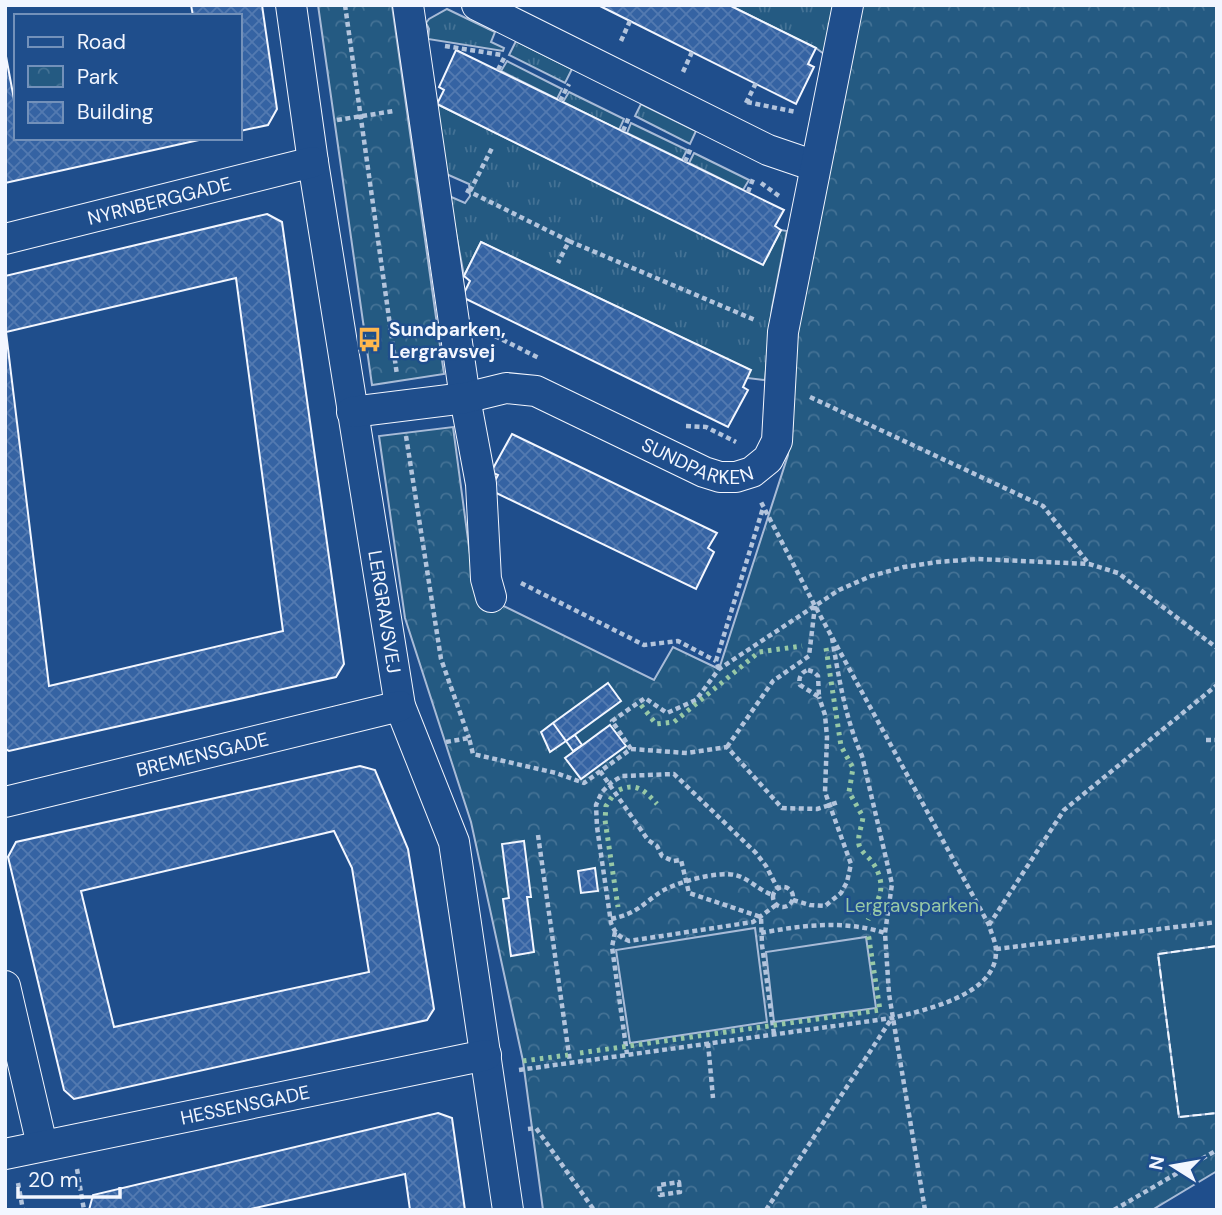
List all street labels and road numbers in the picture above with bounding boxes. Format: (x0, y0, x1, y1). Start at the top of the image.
street label: NYRNBERGGADE (85, 170, 234, 230)
street label: SUNDPARKEN (638, 431, 756, 490)
street label: LERGRAVSVEJ (363, 548, 407, 675)
street label: BREMENSGADE (134, 726, 271, 782)
street label: HESSENSGADE (178, 1079, 312, 1130)

